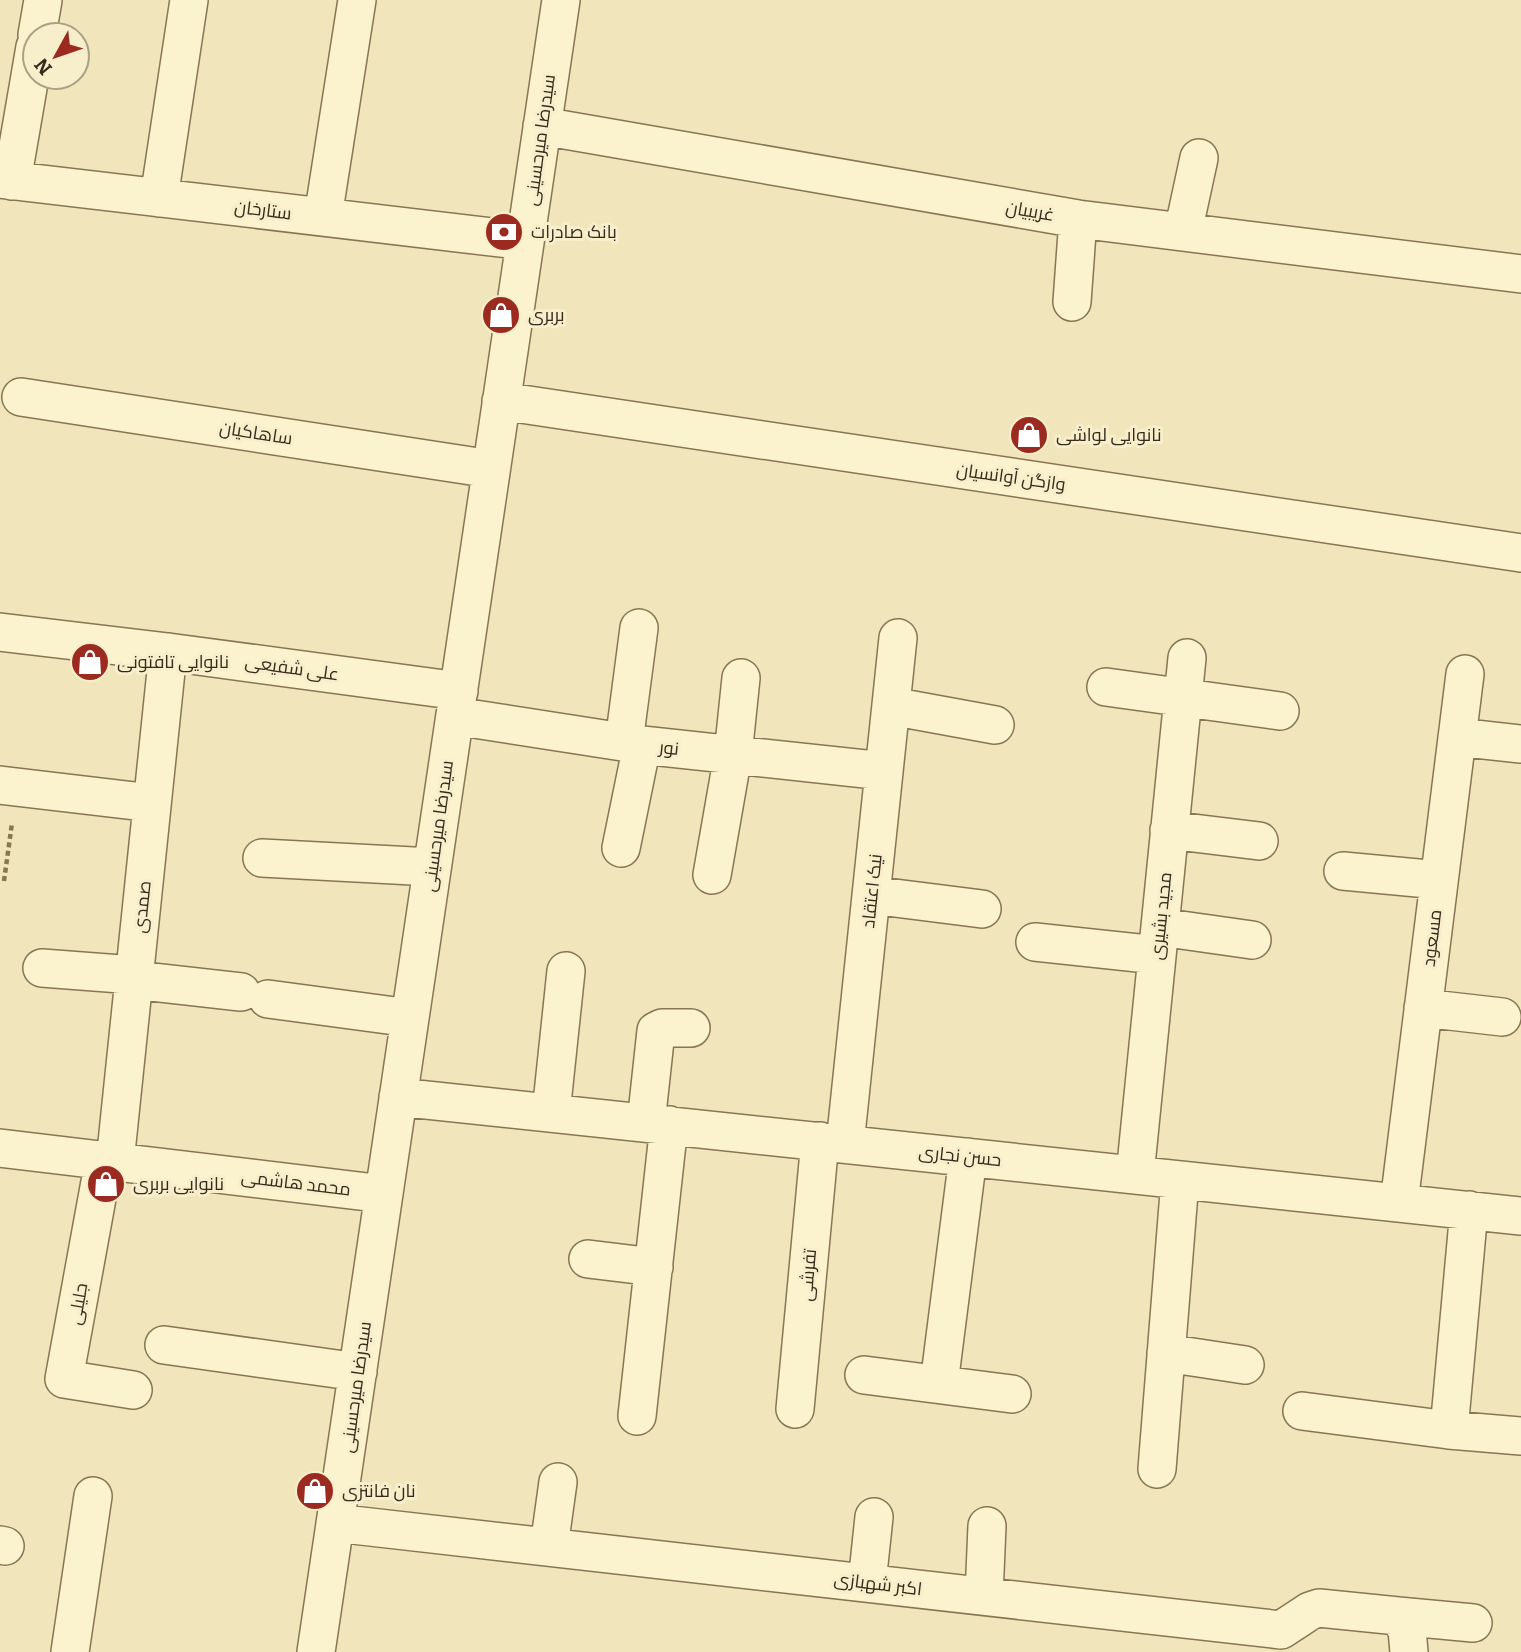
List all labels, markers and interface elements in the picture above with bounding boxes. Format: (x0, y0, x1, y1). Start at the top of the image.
north arrow (21, 21, 91, 91)
text: N (30, 53, 57, 80)
street label: سیدرضا میرحسینی (520, 73, 560, 207)
street label: ستارخان (233, 196, 293, 224)
street label: غریبیان (1004, 196, 1056, 226)
bank icon: بانک صادرات (483, 211, 525, 253)
place label: بانک صادرات (531, 221, 617, 243)
shop icon: بربری (480, 294, 522, 336)
place label: بربری (528, 304, 565, 326)
shop icon: نانوایی لواشی (1008, 414, 1050, 456)
street label: ساهاکیان (218, 416, 294, 450)
place label: نانوایی لواشی (1056, 424, 1161, 446)
street label: وازگن آوانسیان (955, 458, 1067, 496)
shop icon: نانوایی تافتونی (69, 641, 111, 683)
place label: نانوایی تافتونی (117, 651, 229, 673)
street label: علی شفیعی (244, 651, 340, 685)
street label: نور (657, 736, 680, 760)
street label: سیدرضا میرحسینی (418, 759, 458, 893)
street label: نیک اعتقاد (857, 853, 887, 929)
street label: مجید بشیری (1145, 871, 1177, 961)
street label: صمدی (128, 880, 156, 934)
street label: مسعود (1418, 908, 1446, 968)
street label: حسن نجاری (917, 1141, 1003, 1171)
shop icon: نانوایی بربری (85, 1163, 127, 1205)
street label: محمد هاشمی (240, 1165, 352, 1201)
place label: نانوایی بربری (133, 1173, 224, 1195)
street label: تفرشی (795, 1248, 821, 1302)
street label: جلیلی (63, 1281, 93, 1327)
street label: سیدرضا میرحسینی (336, 1320, 376, 1454)
shop icon: نان فانتزی (294, 1470, 336, 1512)
place label: نان فانتزی (342, 1480, 416, 1502)
street label: اکبر شهبازی (833, 1568, 923, 1600)

